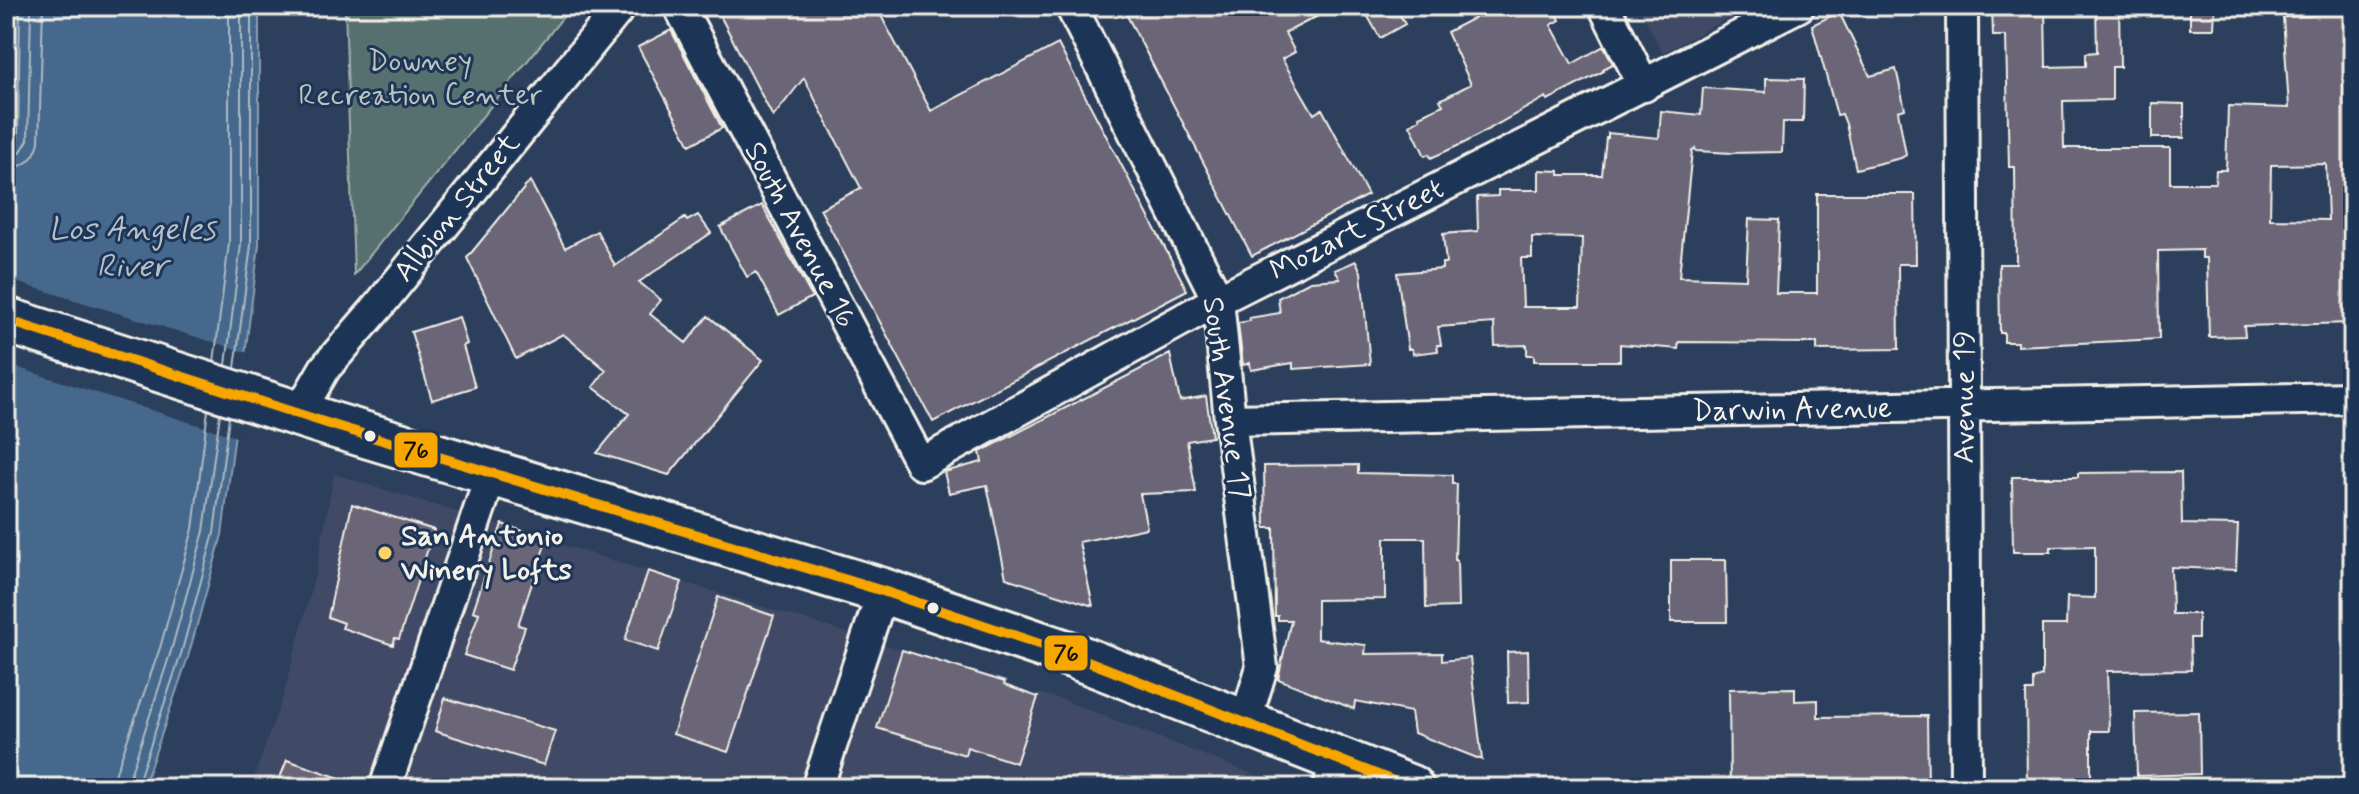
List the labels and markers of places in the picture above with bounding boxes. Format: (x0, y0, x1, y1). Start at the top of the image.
unlabelled marker (362, 428, 378, 444)
place label: San Antonio Winery Lofts (400, 517, 573, 590)
marker: San Antonio Winery Lofts (376, 544, 394, 562)
unlabelled marker (925, 600, 941, 616)

